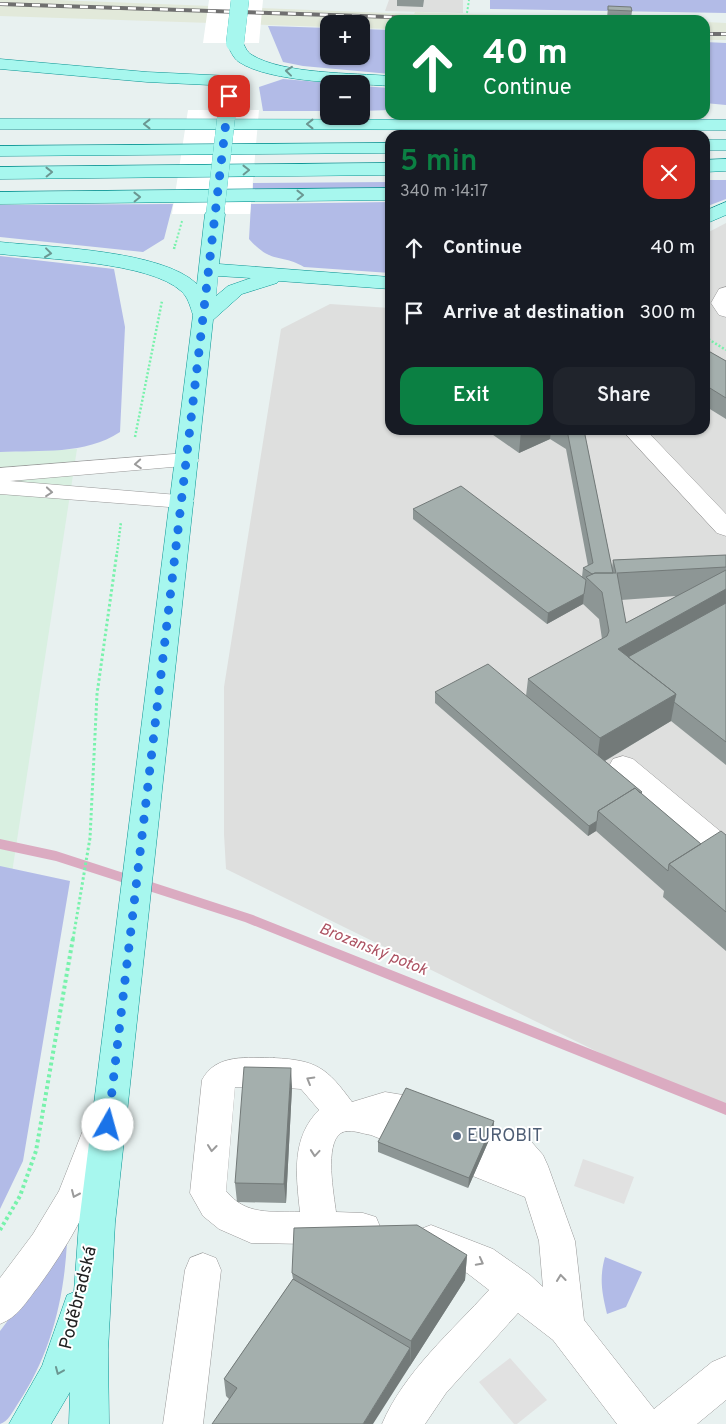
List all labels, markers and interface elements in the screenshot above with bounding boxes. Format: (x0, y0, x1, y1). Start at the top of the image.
map controls (320, 15, 370, 125)
button: + (320, 15, 370, 65)
text: 40 m (483, 32, 568, 76)
icon: ahead (400, 35, 465, 100)
one-way arrow (285, 66, 293, 77)
pin (208, 75, 250, 117)
button: − (320, 75, 370, 125)
text: Continue (483, 75, 572, 102)
icon: arrive (215, 82, 243, 110)
one-way arrow (143, 119, 151, 129)
one-way arrow (306, 119, 314, 129)
text: 5 min (400, 144, 477, 181)
button: close (643, 147, 695, 199)
one-way arrow (242, 165, 250, 175)
one-way arrow (45, 167, 53, 177)
text: 340 m · 14:17 (400, 182, 488, 202)
one-way arrow (296, 190, 304, 200)
one-way arrow (134, 192, 142, 202)
icon: ahead (400, 234, 428, 262)
text: Continue (443, 236, 522, 260)
text: 40 m (650, 236, 695, 260)
one-way arrow (45, 247, 53, 258)
icon: arrive (400, 299, 428, 327)
text: Arrive at destination (443, 301, 624, 325)
text: 300 m (639, 301, 696, 325)
button: Exit (400, 367, 543, 425)
button: Share (553, 367, 695, 425)
one-way arrow (134, 458, 142, 469)
one-way arrow (45, 486, 53, 497)
water label: Brozanský potok (316, 919, 431, 981)
one-way arrow (306, 1076, 315, 1086)
position arrow (81, 1098, 133, 1150)
place label: EUROBIT (467, 1125, 542, 1148)
marker: EUROBIT (451, 1130, 463, 1142)
one-way arrow (207, 1144, 218, 1152)
one-way arrow (309, 1149, 320, 1157)
one-way arrow (71, 1189, 82, 1198)
street label: Poděbradská (55, 1244, 103, 1352)
one-way arrow (474, 1256, 483, 1266)
one-way arrow (556, 1274, 567, 1282)
one-way arrow (55, 1366, 65, 1375)

